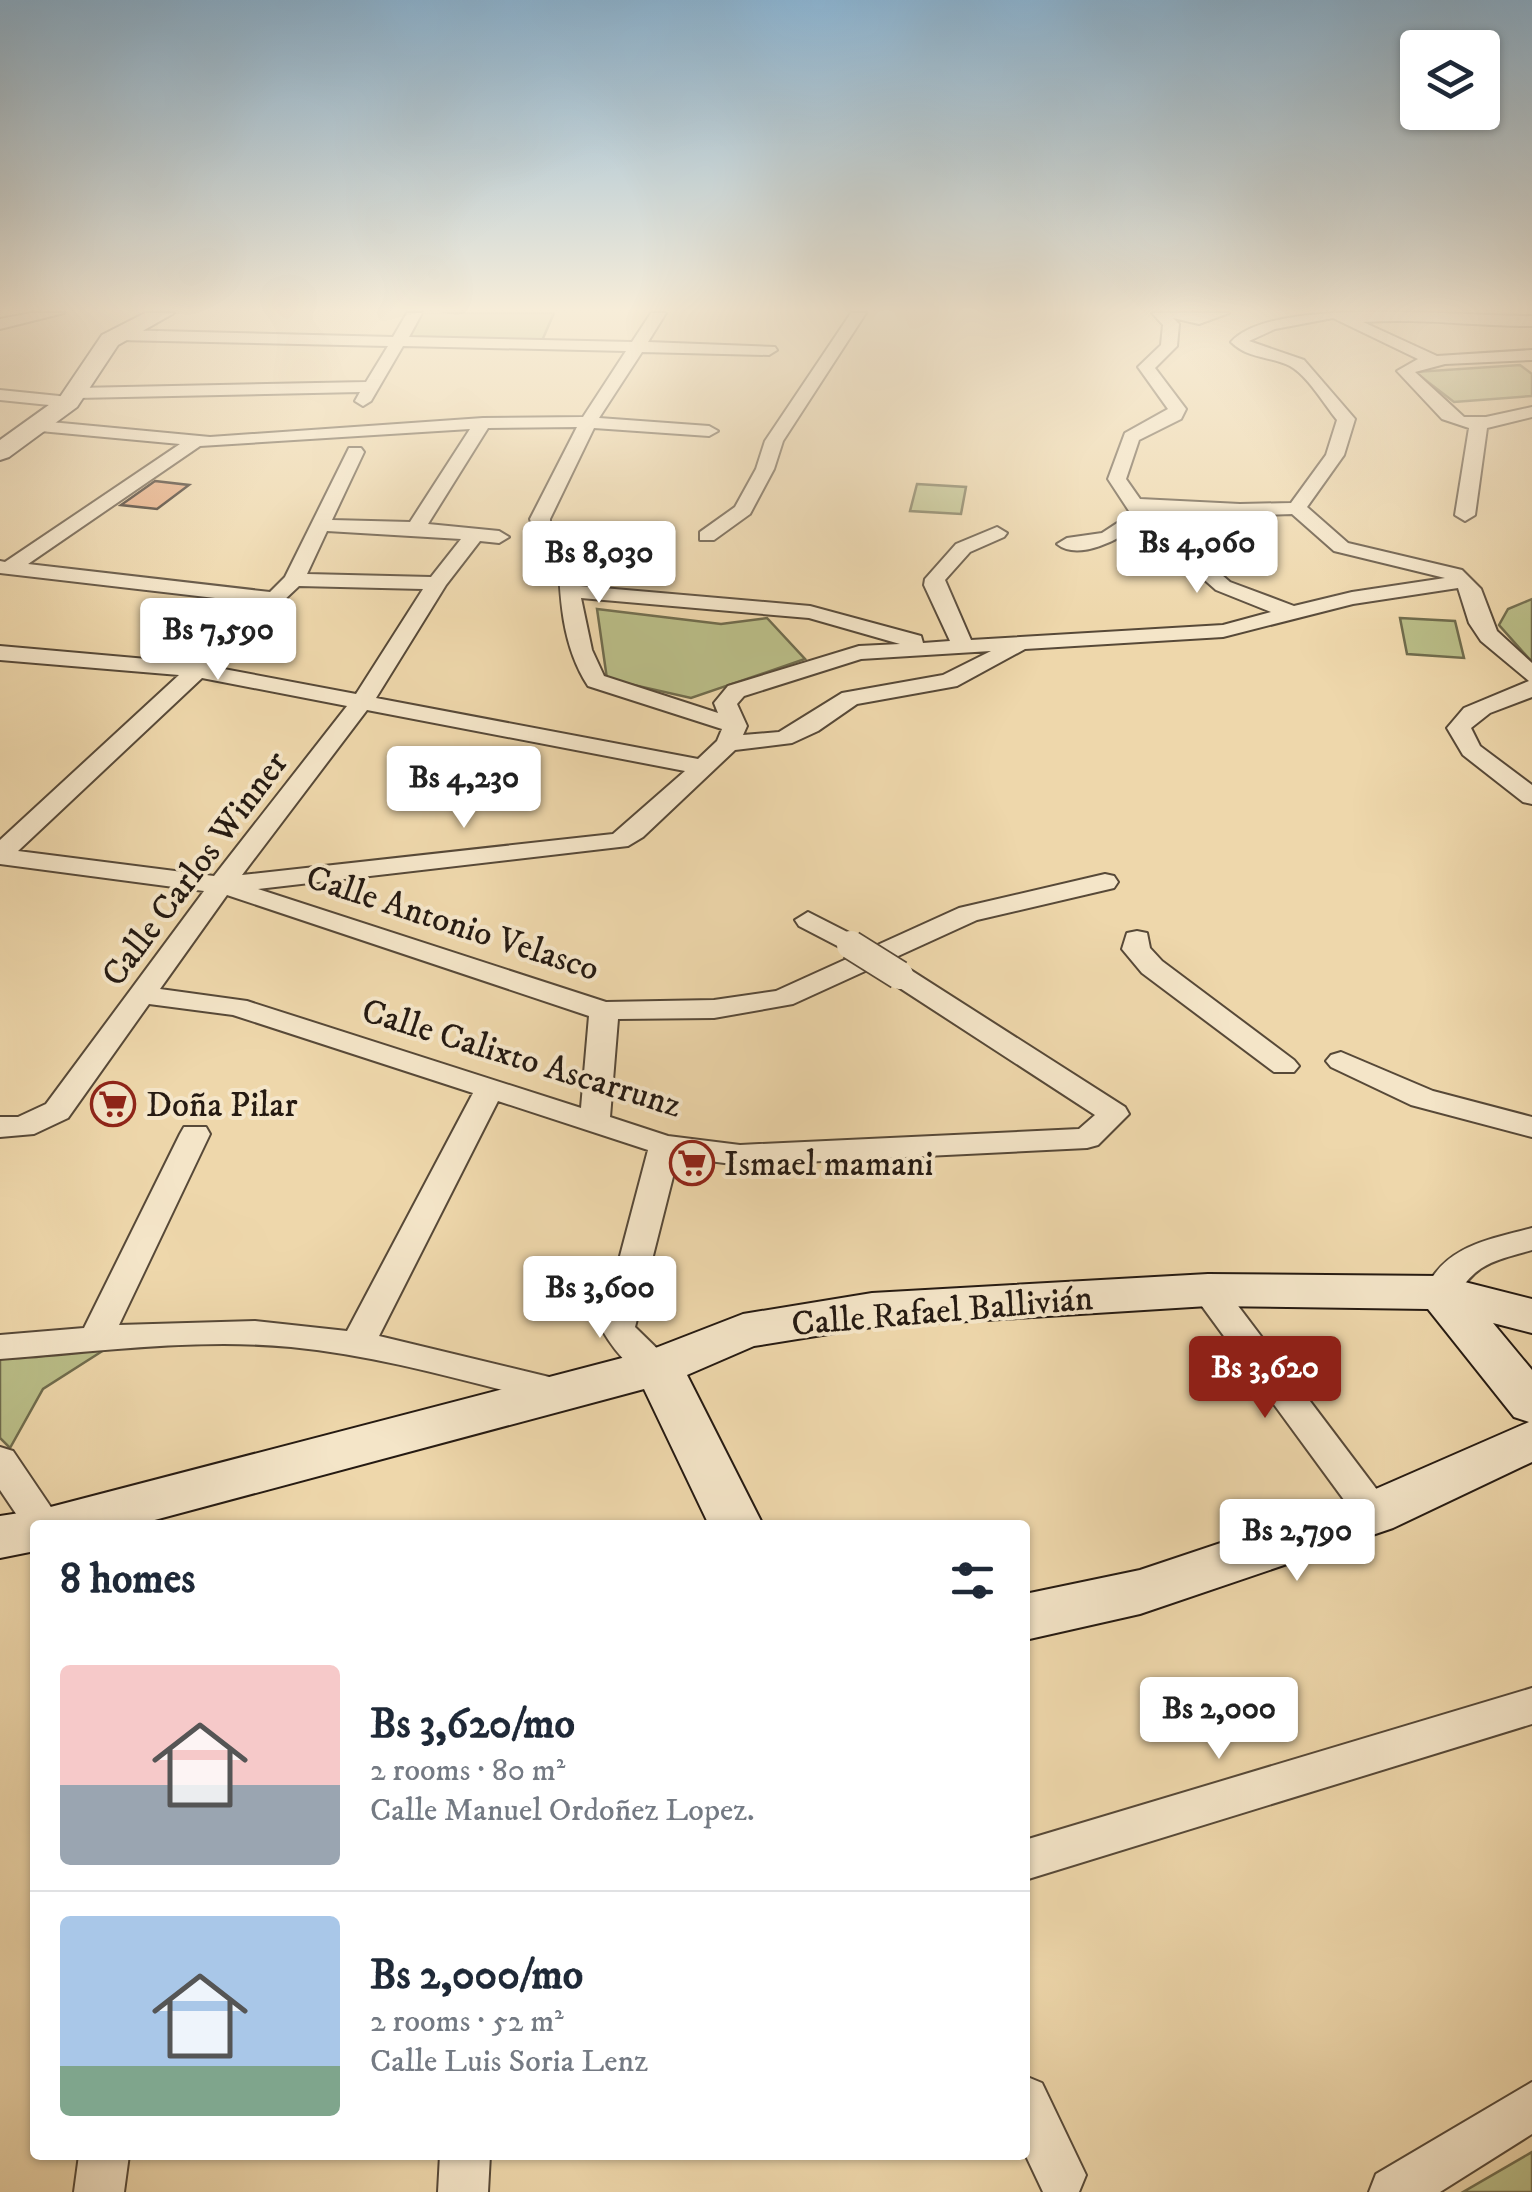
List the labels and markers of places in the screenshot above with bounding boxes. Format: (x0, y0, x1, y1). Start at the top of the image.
pin: Bs 4,060 (1094, 511, 1300, 596)
pin: Bs 8,030 (496, 521, 702, 606)
pin: Bs 7,590 (115, 598, 321, 683)
pin: Bs 4,230 (361, 746, 567, 831)
supermarket icon: Doña Pilar (90, 1081, 136, 1127)
place label: Doña Pilar (146, 1084, 298, 1128)
supermarket icon: Ismael mamani (669, 1140, 715, 1186)
place label: Ismael mamani (724, 1143, 933, 1187)
pin: Bs 3,600 (497, 1256, 703, 1341)
pin: Bs 3,620 (1162, 1336, 1368, 1421)
pin: Bs 2,790 (1194, 1499, 1400, 1584)
pin: Bs 2,000 (1116, 1677, 1322, 1762)

